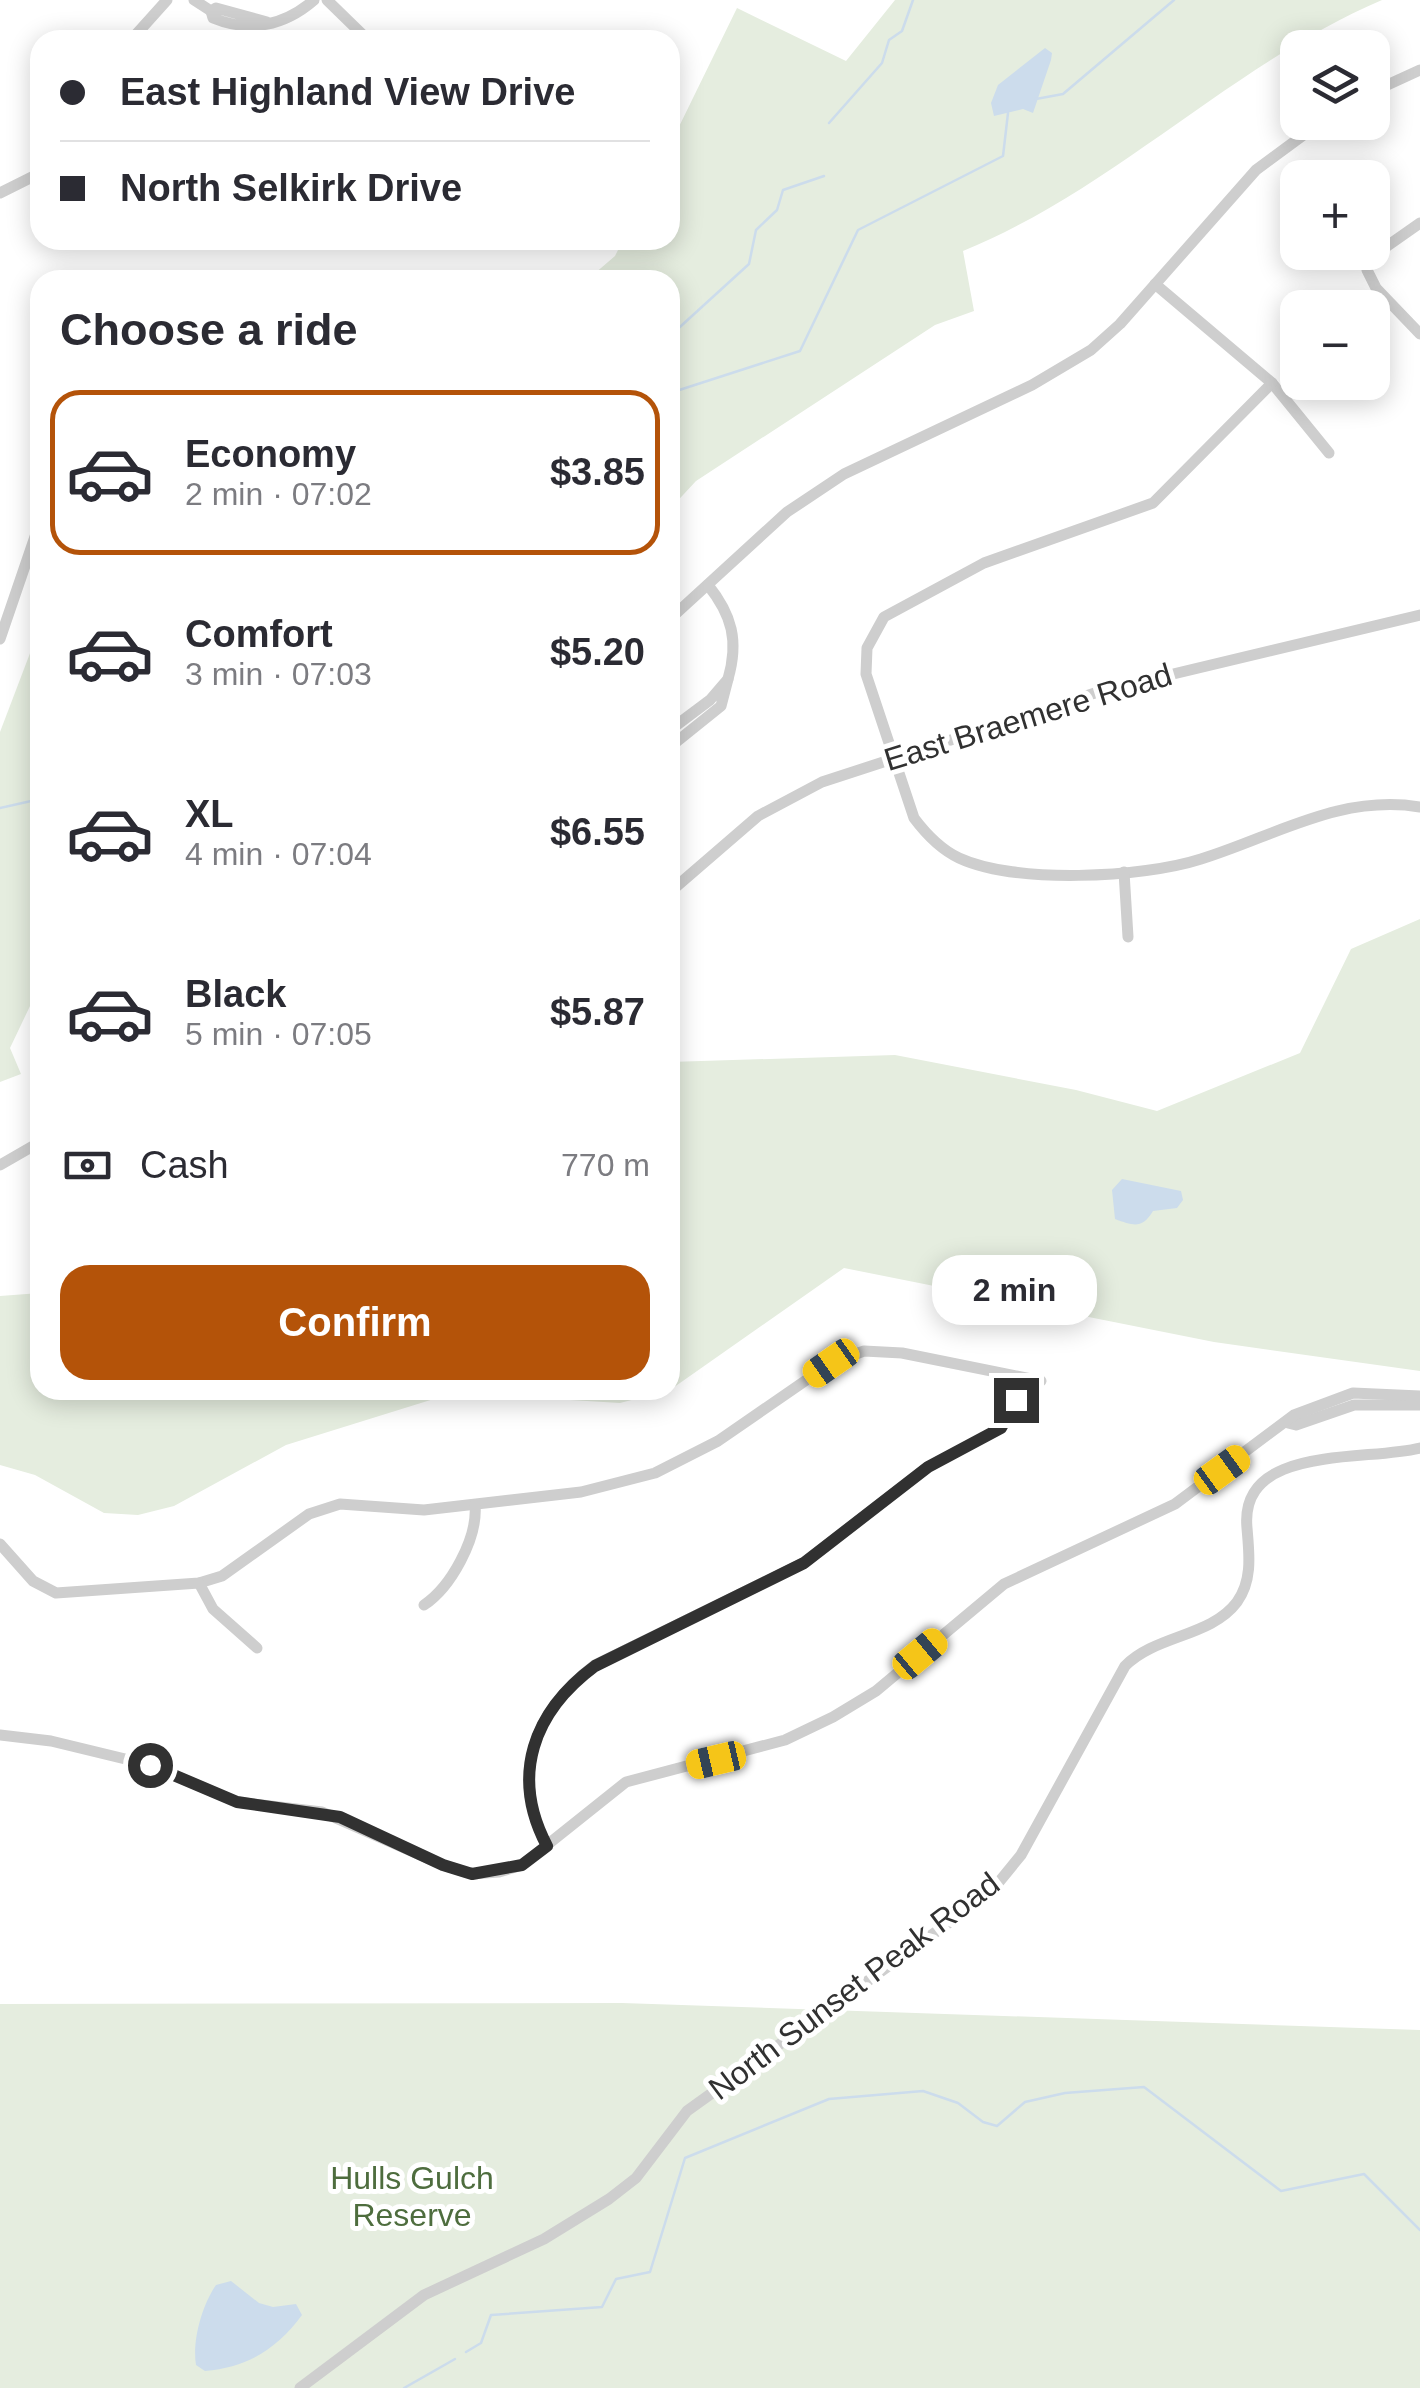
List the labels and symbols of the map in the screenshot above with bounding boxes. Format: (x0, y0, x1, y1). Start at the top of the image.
street label: East Braemere Road (880, 656, 1176, 778)
callout: 2 min (934, 1255, 1098, 1325)
car (798, 1334, 864, 1392)
route end (994, 1378, 1039, 1423)
car (1189, 1440, 1255, 1500)
car (887, 1623, 953, 1685)
car (683, 1739, 749, 1781)
route start (128, 1743, 173, 1788)
street label: North Sunset Peak Road (702, 1865, 1006, 2107)
park label: Hulls Gulch Reserve (330, 2160, 494, 2233)

